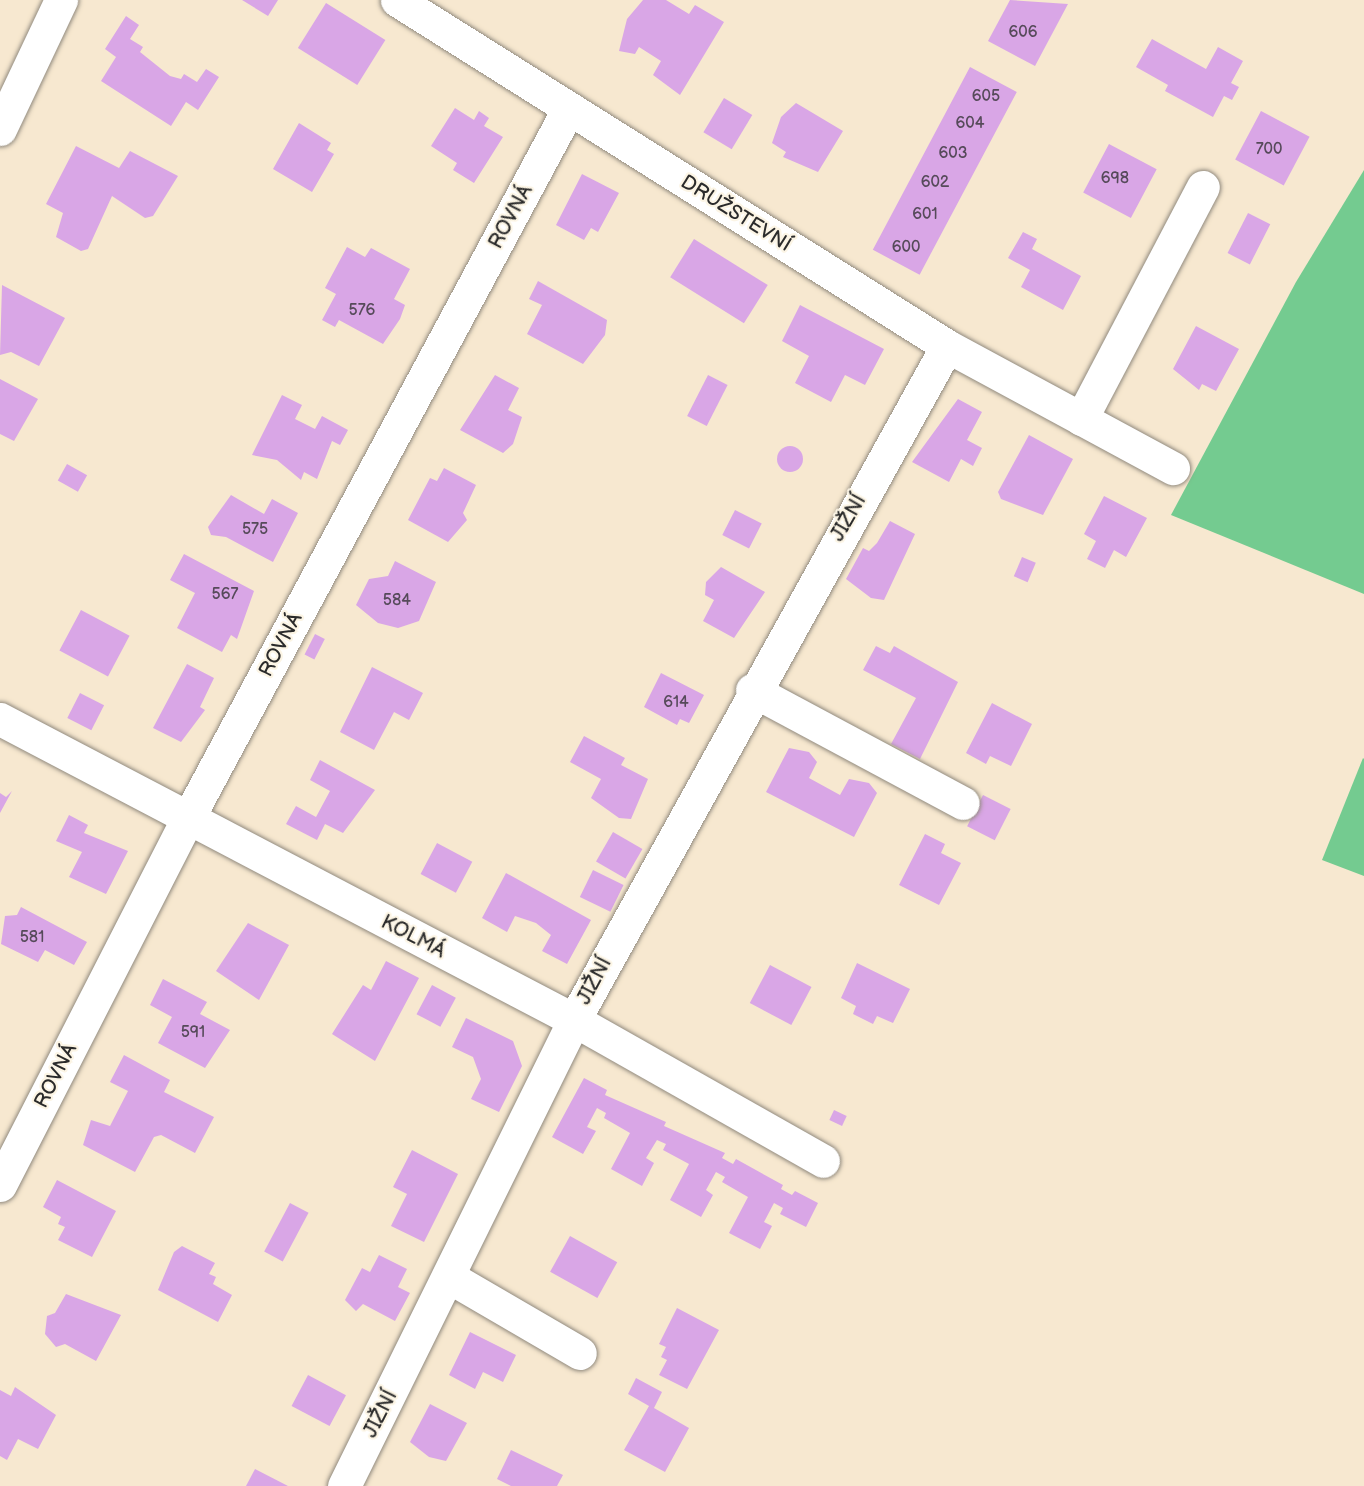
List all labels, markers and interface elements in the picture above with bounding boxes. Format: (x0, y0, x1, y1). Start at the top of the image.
house number: 606 (1009, 23, 1037, 43)
house number: 605 (972, 87, 1000, 107)
house number: 604 (956, 114, 984, 134)
house number: 700 (1256, 140, 1282, 160)
house number: 603 (938, 144, 968, 164)
house number: 698 (1101, 169, 1129, 189)
street label: DRUŽSTEVNÍ (676, 170, 796, 258)
house number: 602 (921, 173, 949, 193)
street label: ROVNÁ (484, 181, 538, 253)
house number: 601 (912, 205, 938, 225)
house number: 600 (892, 238, 920, 258)
house number: 576 (349, 301, 375, 321)
street label: JIŽNÍ (826, 490, 872, 546)
house number: 575 (242, 520, 268, 540)
house number: 567 (212, 585, 238, 605)
house number: 584 (383, 591, 411, 611)
street label: ROVNÁ (254, 609, 308, 681)
house number: 614 (663, 693, 689, 713)
street label: KOLMÁ (377, 911, 449, 963)
house number: 581 (20, 928, 44, 948)
street label: JIŽNÍ (573, 953, 617, 1009)
house number: 591 (181, 1023, 205, 1043)
street label: ROVNÁ (30, 1040, 82, 1112)
street label: JIŽNÍ (359, 1386, 403, 1442)

